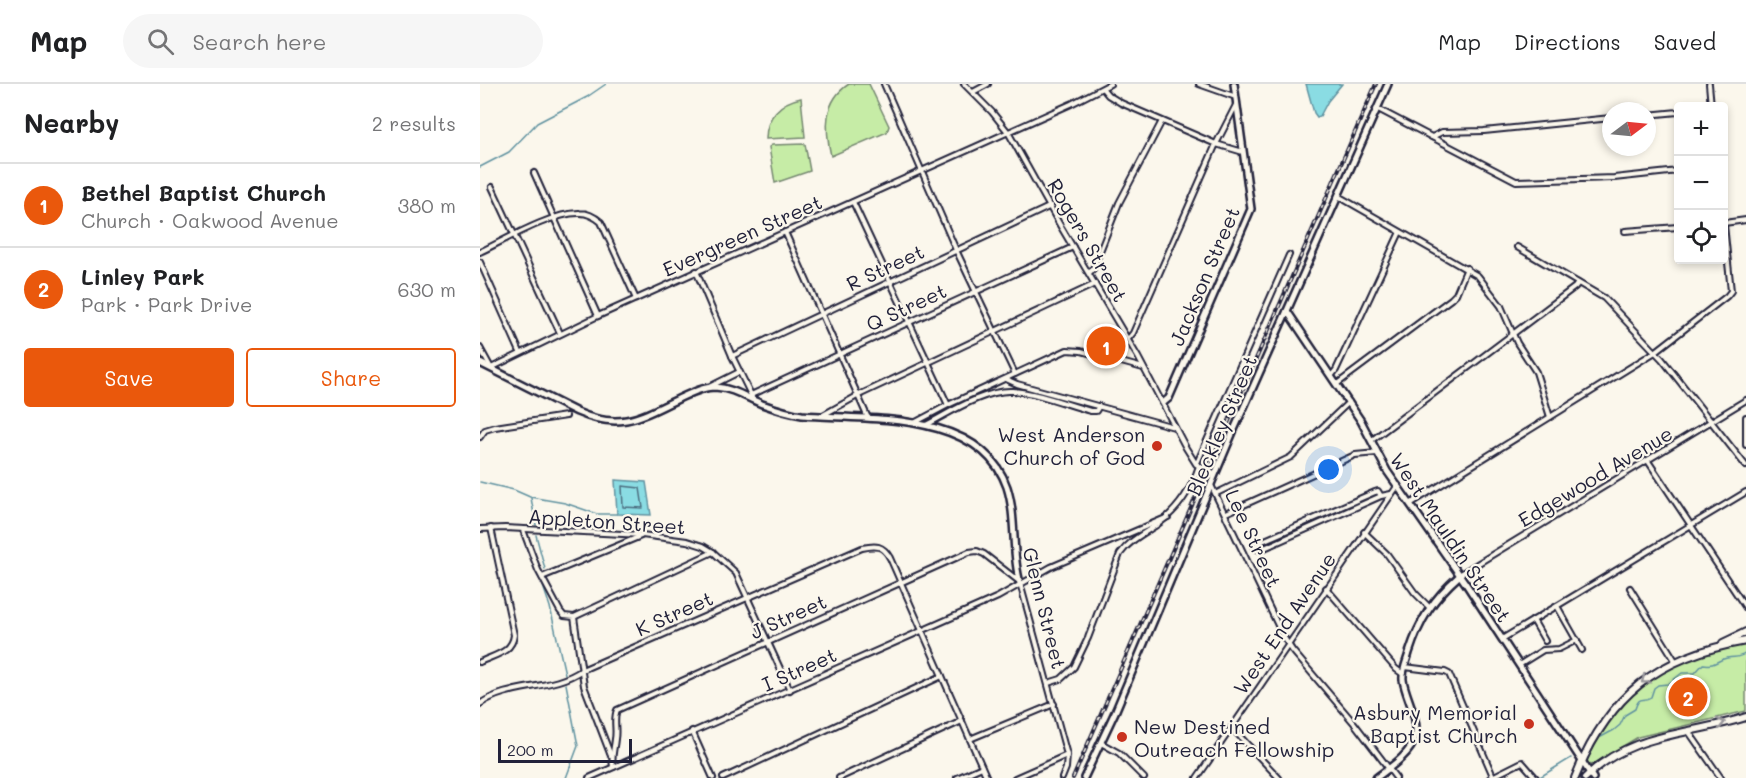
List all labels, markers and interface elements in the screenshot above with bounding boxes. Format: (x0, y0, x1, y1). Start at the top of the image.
search box (123, 14, 543, 68)
text: Map (30, 23, 87, 59)
icon: search (144, 25, 177, 58)
text: Search here (192, 27, 326, 56)
text: Map (1438, 28, 1481, 55)
text: Directions (1514, 28, 1621, 55)
text: Saved (1654, 28, 1716, 55)
north arrow (1602, 102, 1656, 156)
map controls (1674, 102, 1728, 264)
button: + (1674, 102, 1728, 156)
text: Nearby (24, 106, 119, 140)
text: 2 results (372, 110, 456, 136)
button: − (1674, 156, 1728, 210)
street label: Rogers Street (1042, 174, 1134, 306)
text: Bethel Baptist Church (81, 178, 326, 207)
street label: Evergreen Street (658, 188, 826, 282)
text: 1 (39, 192, 48, 218)
text: 380 m (398, 192, 456, 218)
street label: Jackson Street (1163, 203, 1245, 349)
text: Church · Oakwood Avenue (81, 207, 339, 233)
button: locate (1674, 210, 1728, 264)
street label: R Street (842, 238, 928, 296)
text: Linley Park (81, 262, 205, 291)
text: 2 (38, 276, 49, 302)
text: 630 m (398, 276, 456, 302)
street label: Q Street (862, 277, 950, 337)
text: Park · Park Drive (81, 291, 252, 317)
pin: 1 (1086, 324, 1126, 368)
button: Save (24, 348, 234, 407)
button: Share (246, 348, 456, 407)
street label: Bleckley Street (1180, 351, 1262, 499)
street label: Edgewood Avenue (1513, 420, 1677, 532)
place label: West Anderson Church of God (997, 421, 1145, 470)
marker: West Anderson Church of God (1150, 439, 1164, 453)
street label: West Mauldin Street (1385, 447, 1517, 627)
your location (1314, 455, 1343, 484)
street label: Lee Street (1220, 485, 1288, 591)
street label: Appleton Street (527, 503, 687, 539)
street label: Glenn Street (1017, 544, 1073, 672)
street label: West End Avenue (1227, 547, 1341, 699)
street label: K Street (631, 584, 717, 642)
street label: J Street (746, 588, 830, 644)
street label: I Street (758, 641, 840, 697)
one-way arrow (1641, 672, 1652, 683)
pin: 2 (1668, 674, 1708, 720)
place label: Asbury Memorial Baptist Church (1353, 699, 1517, 748)
place label: New Destined Outreach Fellowship (1134, 713, 1334, 762)
marker: Asbury Memorial Baptist Church (1522, 717, 1536, 731)
one-way arrow (1716, 718, 1726, 731)
marker: New Destined Outreach Fellowship (1115, 730, 1129, 744)
scale bar (498, 736, 632, 764)
text: 200 m (507, 739, 554, 760)

